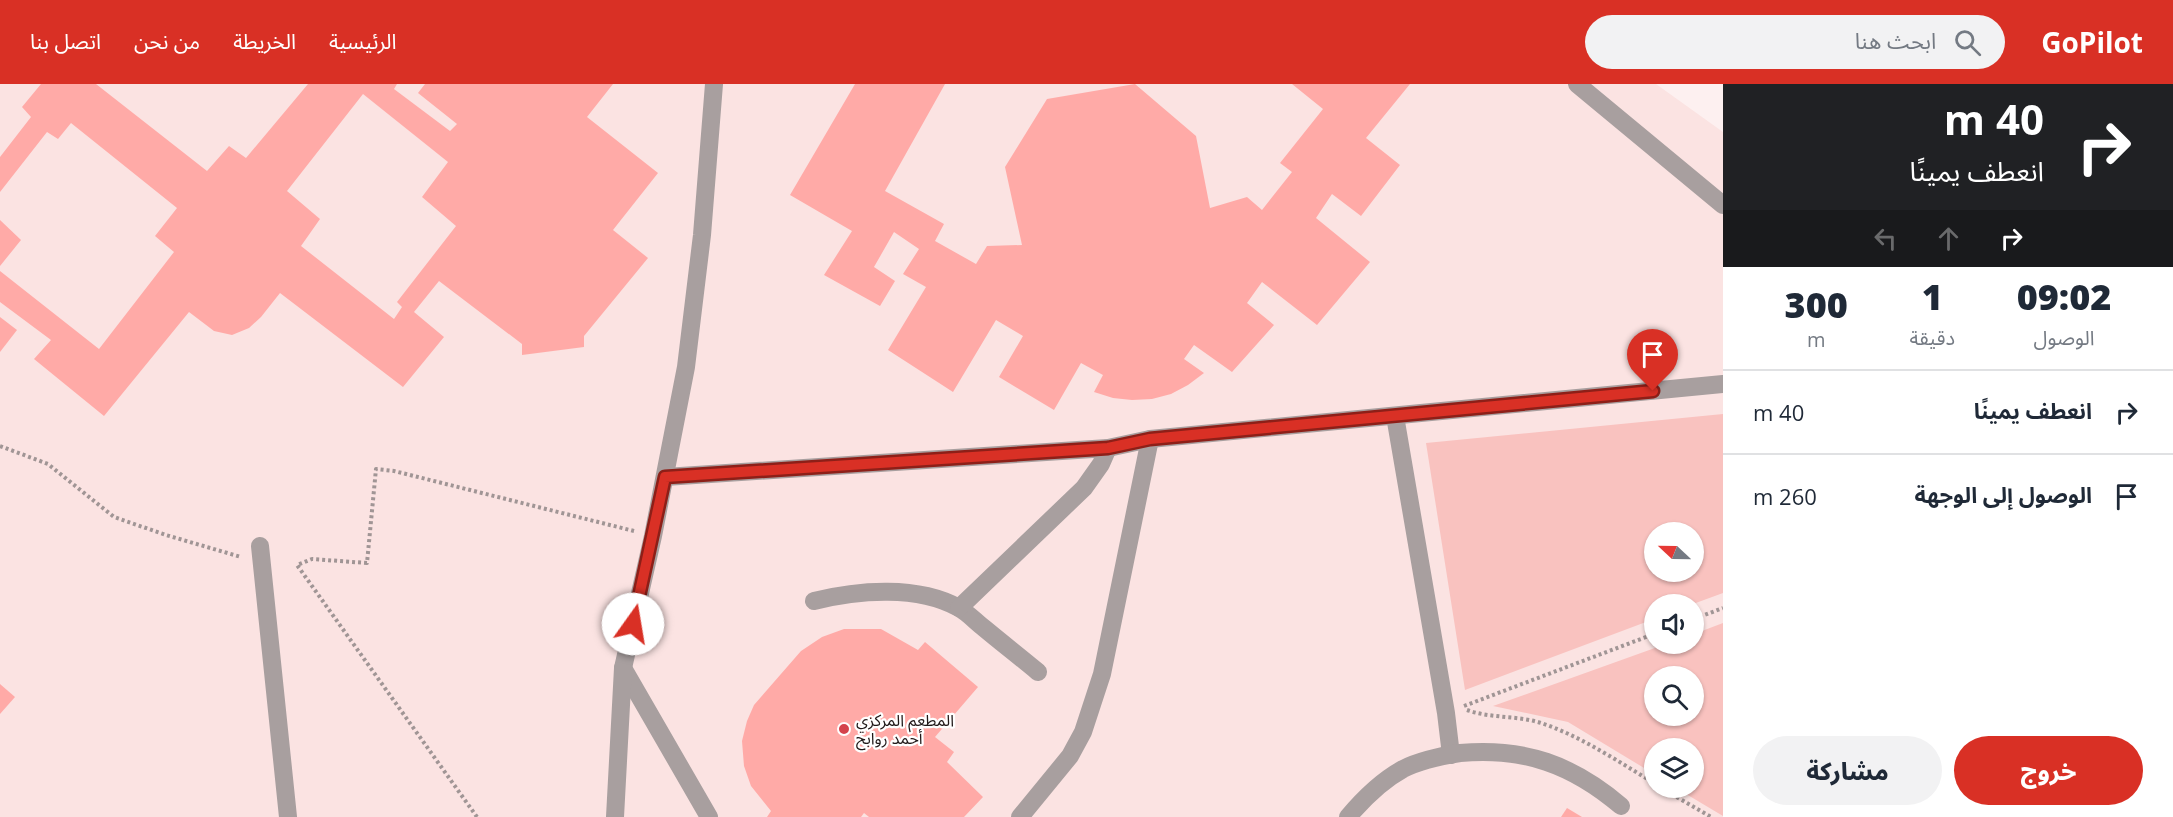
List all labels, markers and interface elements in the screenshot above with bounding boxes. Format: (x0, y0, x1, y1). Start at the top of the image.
search box (1585, 15, 2005, 69)
text: GoPilot (2041, 23, 2143, 61)
text: ابحث هنا (1855, 25, 1936, 55)
icon: search (1951, 26, 1984, 59)
text: اتصل بنا (30, 27, 101, 55)
text: من نحن (134, 27, 200, 55)
text: الخريطة (233, 27, 296, 55)
text: الرئيسية (329, 27, 397, 55)
text: 40 m (1944, 90, 2044, 147)
icon: right (2065, 108, 2143, 186)
text: انعطف يمينًا (1910, 152, 2044, 189)
icon: left (1869, 222, 1902, 255)
icon: ahead (1932, 222, 1965, 255)
icon: right (1995, 222, 2028, 255)
text: 1 (1922, 272, 1943, 321)
text: 09:02 (2017, 272, 2111, 321)
text: 300 (1785, 280, 1848, 329)
text: دقيقة (1909, 324, 1955, 351)
text: الوصول (2034, 324, 2094, 351)
text: m (1807, 326, 1825, 353)
pin (1627, 329, 1678, 391)
icon: arrive (1636, 338, 1669, 371)
text: انعطف يمينًا (1974, 395, 2092, 425)
icon: right (2110, 396, 2143, 429)
text: 40 m (1753, 397, 1804, 427)
text: الوصول إلى الوجهة (1914, 479, 2092, 509)
icon: arrive (2110, 480, 2143, 513)
text: 260 m (1753, 481, 1817, 511)
north arrow (1644, 522, 1704, 582)
map controls (1644, 522, 1704, 798)
position arrow (601, 592, 665, 656)
button: sound (1644, 594, 1704, 654)
button: search (1644, 666, 1704, 726)
place label: المطعم المركزي أحمد روابح (856, 709, 954, 751)
marker: المطعم المركزي أحمد روابح (837, 722, 851, 736)
button: مشاركة (1753, 736, 1942, 805)
button: خروج (1954, 736, 2143, 805)
button: layers (1644, 738, 1704, 798)

